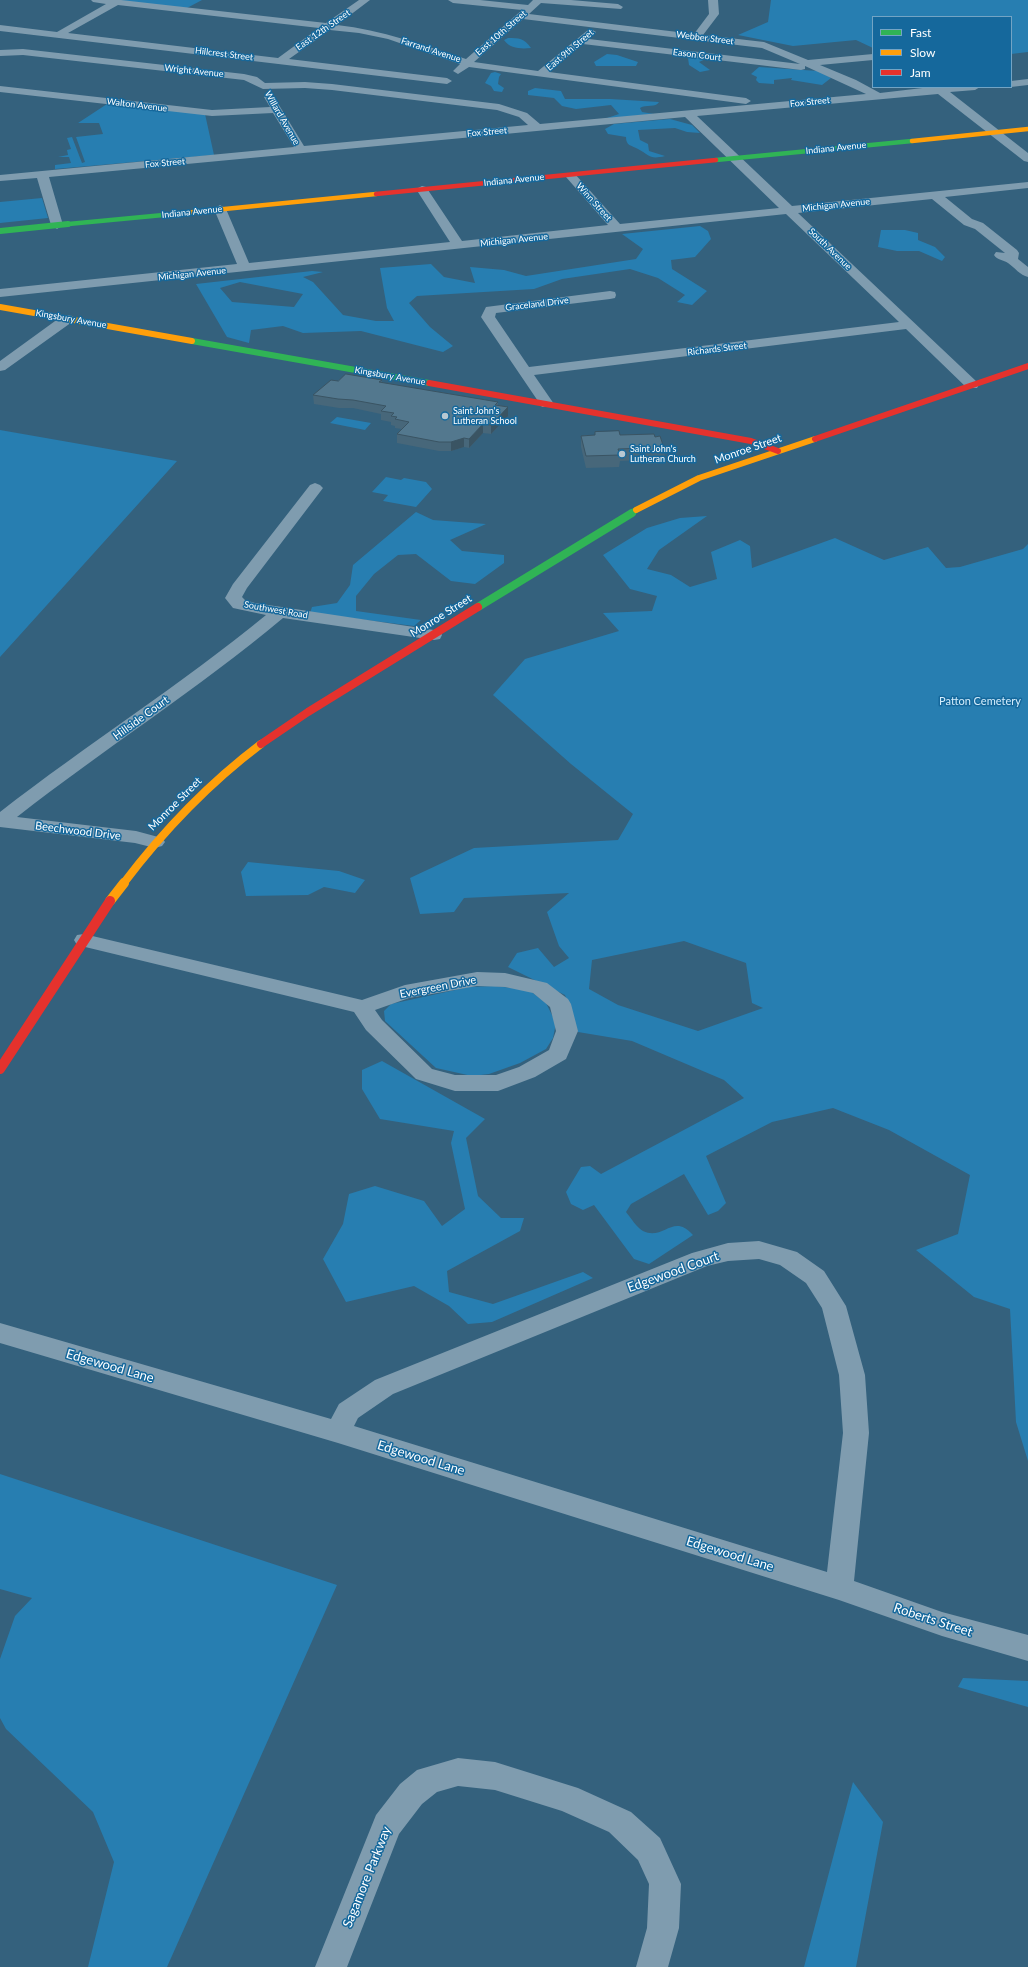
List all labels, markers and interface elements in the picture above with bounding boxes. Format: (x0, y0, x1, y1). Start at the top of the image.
street label: East 12th Street (294, 7, 352, 53)
street label: East 10th Street (473, 8, 529, 58)
legend (872, 16, 1012, 88)
text: Fast (910, 25, 931, 40)
street label: East 9th Street (544, 27, 596, 73)
street label: Webber Street (676, 29, 734, 47)
street label: Farrand Avenue (400, 35, 462, 65)
street label: Hillcrest Street (194, 45, 254, 63)
text: Slow (910, 45, 935, 60)
street label: Eason Court (672, 47, 722, 63)
street label: Wright Avenue (164, 63, 224, 79)
text: Jam (910, 65, 931, 80)
street label: Willard Avenue (262, 89, 302, 147)
street label: Fox Street (790, 95, 830, 109)
street label: Walton Avenue (106, 96, 168, 114)
street label: Fox Street (467, 125, 507, 139)
street label: Indiana Avenue (805, 139, 867, 157)
street label: Fox Street (145, 156, 185, 170)
street label: Indiana Avenue (483, 171, 545, 189)
street label: Winn Street (574, 181, 614, 223)
street label: Michigan Avenue (802, 196, 870, 214)
street label: Indiana Avenue (161, 203, 223, 221)
street label: South Avenue (806, 226, 854, 272)
street label: Michigan Avenue (480, 231, 548, 249)
street label: Michigan Avenue (158, 265, 226, 283)
street label: Graceland Drive (505, 295, 569, 313)
street label: Kingsbury Avenue (35, 307, 107, 331)
street label: Richards Street (687, 340, 747, 358)
street label: Kingsbury Avenue (354, 364, 426, 388)
place label: Saint John's Lutheran School (453, 406, 517, 427)
marker: Saint John's Lutheran School (440, 411, 450, 421)
street label: Monroe Street (713, 431, 783, 467)
place label: Saint John's Lutheran Church (630, 444, 696, 465)
marker: Saint John's Lutheran Church (617, 449, 627, 459)
street label: Monroe Street (408, 592, 474, 640)
street label: Southwest Road (243, 599, 309, 621)
street label: Hillside Court (110, 693, 172, 743)
park label: Patton Cemetery (939, 694, 1021, 708)
street label: Monroe Street (146, 775, 204, 833)
street label: Beechwood Drive (34, 819, 122, 843)
street label: Evergreen Drive (399, 973, 477, 1001)
street label: Edgewood Court (625, 1248, 721, 1296)
street label: Edgewood Lane (64, 1346, 156, 1386)
street label: Edgewood Lane (375, 1437, 467, 1479)
street label: Edgewood Lane (684, 1533, 776, 1575)
street label: Roberts Street (892, 1600, 974, 1640)
street label: Sagamore Parkway (340, 1824, 394, 1930)

